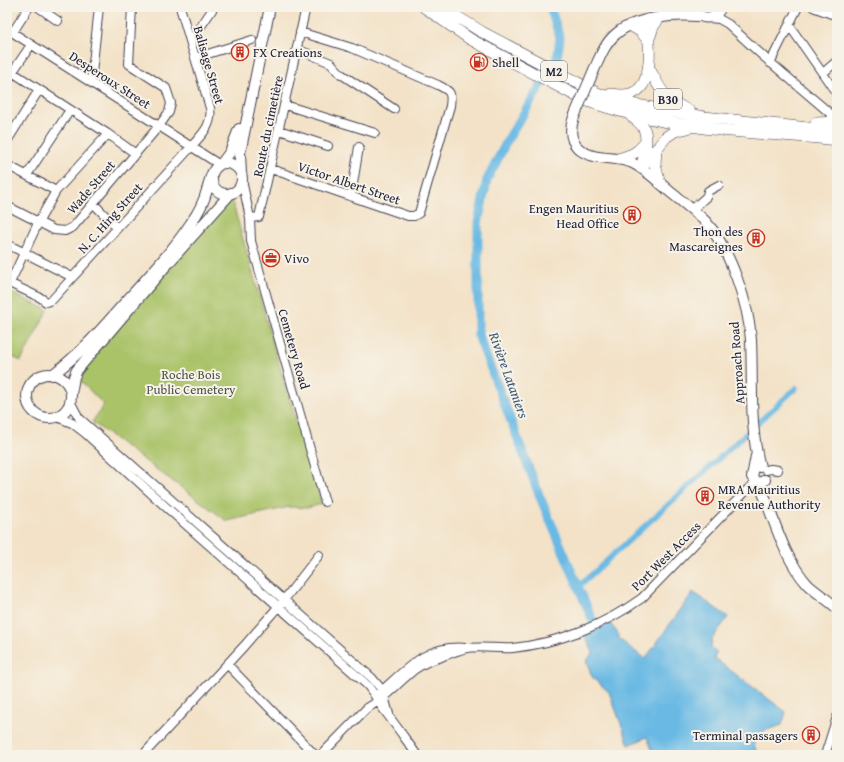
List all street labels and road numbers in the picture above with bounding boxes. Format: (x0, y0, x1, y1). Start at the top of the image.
street label: Balisage Street (189, 24, 229, 107)
street label: Desperoux Street (66, 47, 155, 114)
road number: M2 (541, 61, 567, 81)
street label: Route du cimetière (248, 74, 288, 178)
road number: B30 (654, 89, 682, 109)
street label: Wade Street (62, 156, 120, 218)
street label: Victor Albert Street (295, 157, 403, 210)
street label: N. C. Hing Street (73, 178, 147, 258)
street label: Cemetery Road (274, 307, 315, 391)
street label: Approach Road (725, 321, 749, 405)
street label: Port West Access (627, 517, 705, 595)

